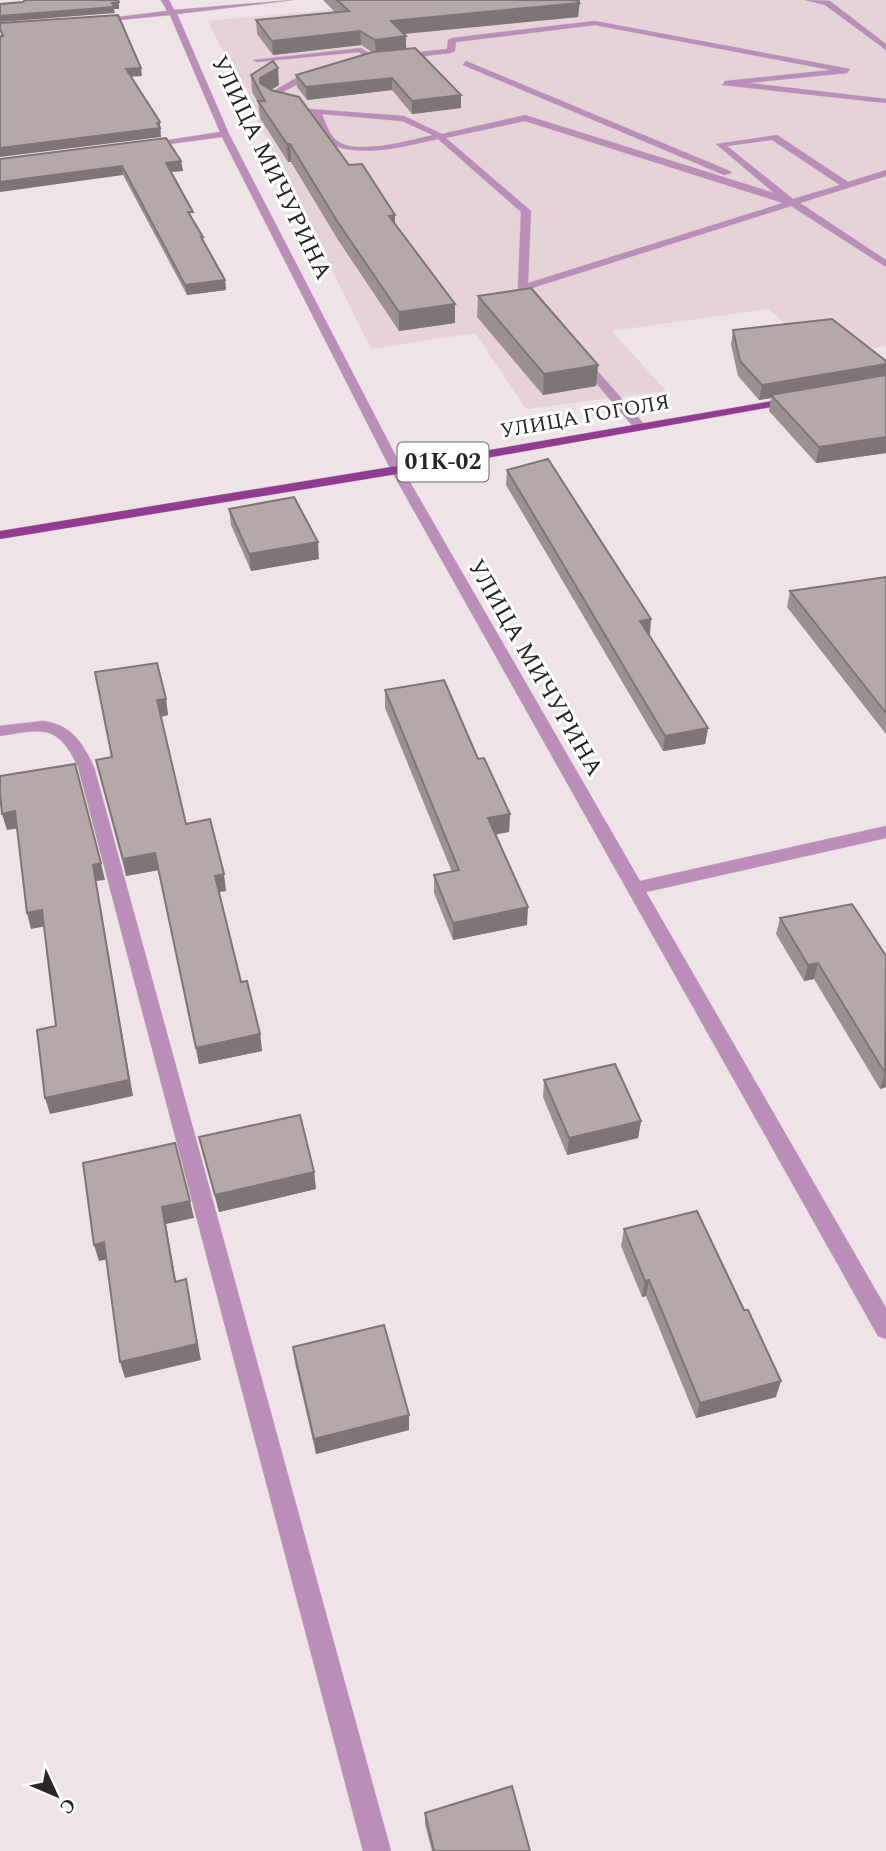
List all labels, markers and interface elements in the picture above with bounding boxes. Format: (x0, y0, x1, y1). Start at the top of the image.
street label: УЛИЦА МИЧУРИНА (201, 50, 341, 286)
street label: УЛИЦА ГОГОЛЯ (498, 386, 672, 448)
road number: 01К-02 (398, 442, 488, 482)
street label: УЛИЦА МИЧУРИНА (458, 553, 612, 783)
north arrow (21, 1760, 91, 1830)
text: С (52, 1791, 82, 1821)

